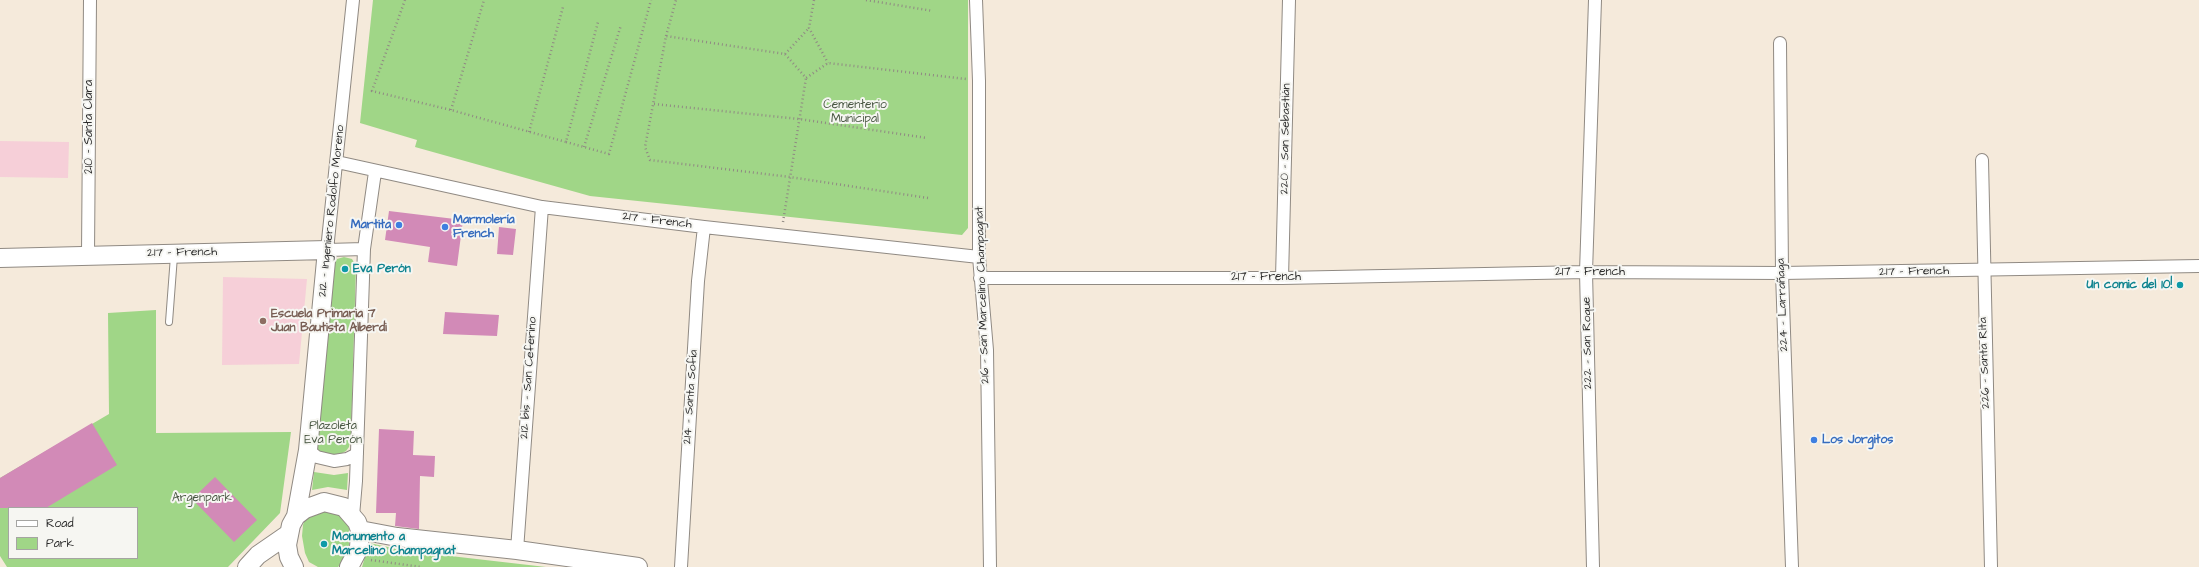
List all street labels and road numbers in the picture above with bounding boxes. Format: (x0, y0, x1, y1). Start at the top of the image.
street label: 210 - Santa Clara (82, 80, 96, 174)
street label: 220 - San Sebastián (1278, 83, 1294, 195)
street label: 212 - Ingeniero Rodolfo Moreno (316, 124, 348, 298)
street label: 216 - San Marcelino Champagnat (973, 206, 993, 384)
street label: 217 - French (621, 210, 693, 232)
street label: 217 - French (147, 245, 217, 261)
street label: 224 - Larrañaga (1774, 258, 1792, 352)
street label: 217 - French (1879, 264, 1949, 280)
street label: 217 - French (1555, 265, 1625, 279)
street label: 217 - French (1231, 270, 1301, 284)
street label: 222 - San Roque (1580, 297, 1596, 389)
street label: 212 bis - San Ceferino (518, 316, 540, 440)
street label: 226 - Santa Rita (1976, 317, 1994, 409)
street label: 214 - Santa Sofía (681, 349, 701, 445)

